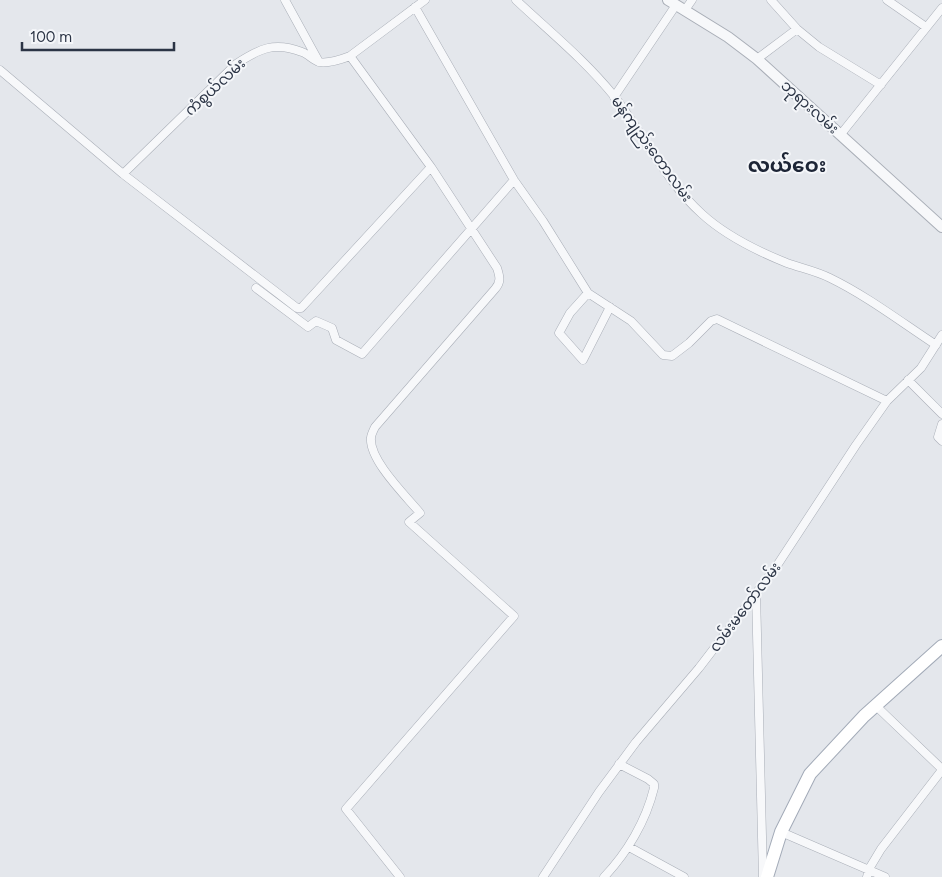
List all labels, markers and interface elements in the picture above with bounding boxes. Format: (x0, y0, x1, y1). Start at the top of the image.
scale bar (22, 20, 175, 52)
text: 100 m (30, 28, 72, 46)
street label: ကံစွယ်လမ်း (180, 54, 250, 121)
street label: ဘုရားလမ်း (775, 76, 843, 140)
street label: မန်ကျည်းတောလမ်း (605, 92, 697, 207)
district label: လယ်ဝေး (748, 152, 826, 177)
street label: လမ်းမတော်လမ်း (705, 558, 785, 655)

